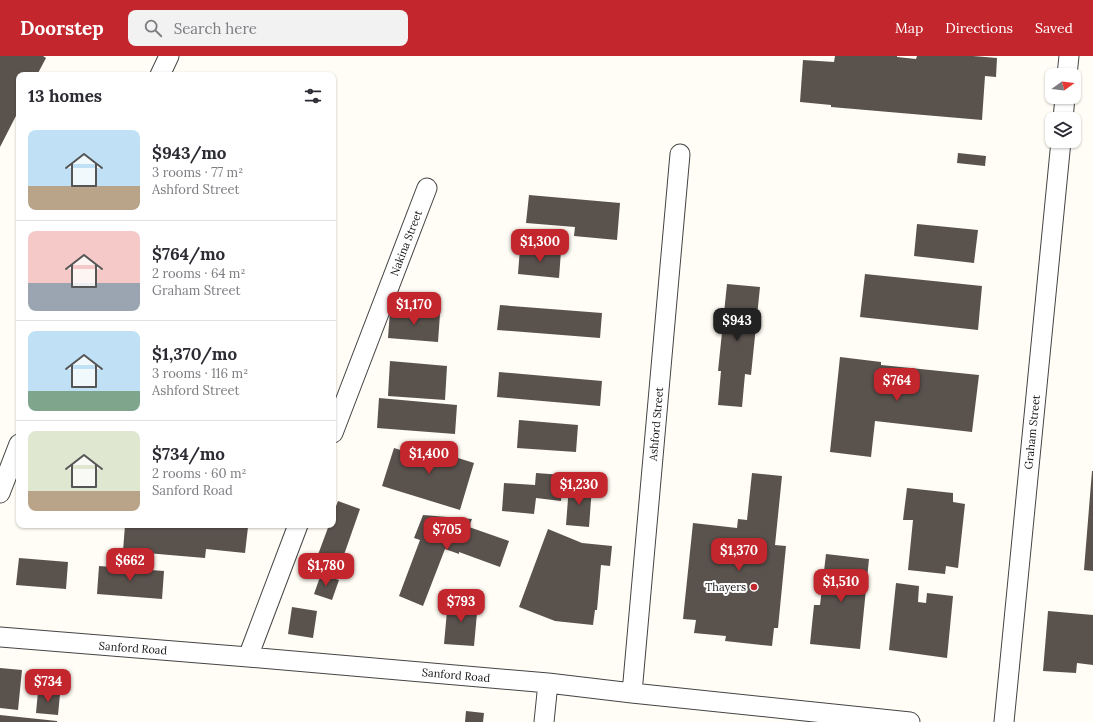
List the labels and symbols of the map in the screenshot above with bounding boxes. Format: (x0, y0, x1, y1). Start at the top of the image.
north arrow (1045, 68, 1081, 104)
street label: Nakina Street (387, 207, 425, 278)
pin: $1,300 (507, 229, 573, 263)
pin: $1,170 (381, 292, 447, 326)
pin: $943 (713, 308, 761, 342)
pin: $764 (873, 368, 921, 402)
street label: Ashford Street (646, 386, 666, 462)
street label: Graham Street (1021, 393, 1043, 470)
pin: $1,400 (396, 441, 462, 475)
pin: $1,230 (546, 472, 612, 506)
pin: $705 (423, 517, 471, 551)
pin: $1,370 (706, 538, 772, 572)
pin: $662 (106, 548, 154, 582)
pin: $1,780 (293, 553, 359, 587)
pin: $1,510 (808, 569, 874, 603)
place label: Thayers (705, 580, 746, 594)
marker: Thayers (749, 582, 759, 592)
pin: $793 (437, 589, 485, 623)
street label: Sanford Road (98, 639, 168, 657)
street label: Sanford Road (421, 665, 491, 685)
pin: $734 (24, 669, 72, 703)

